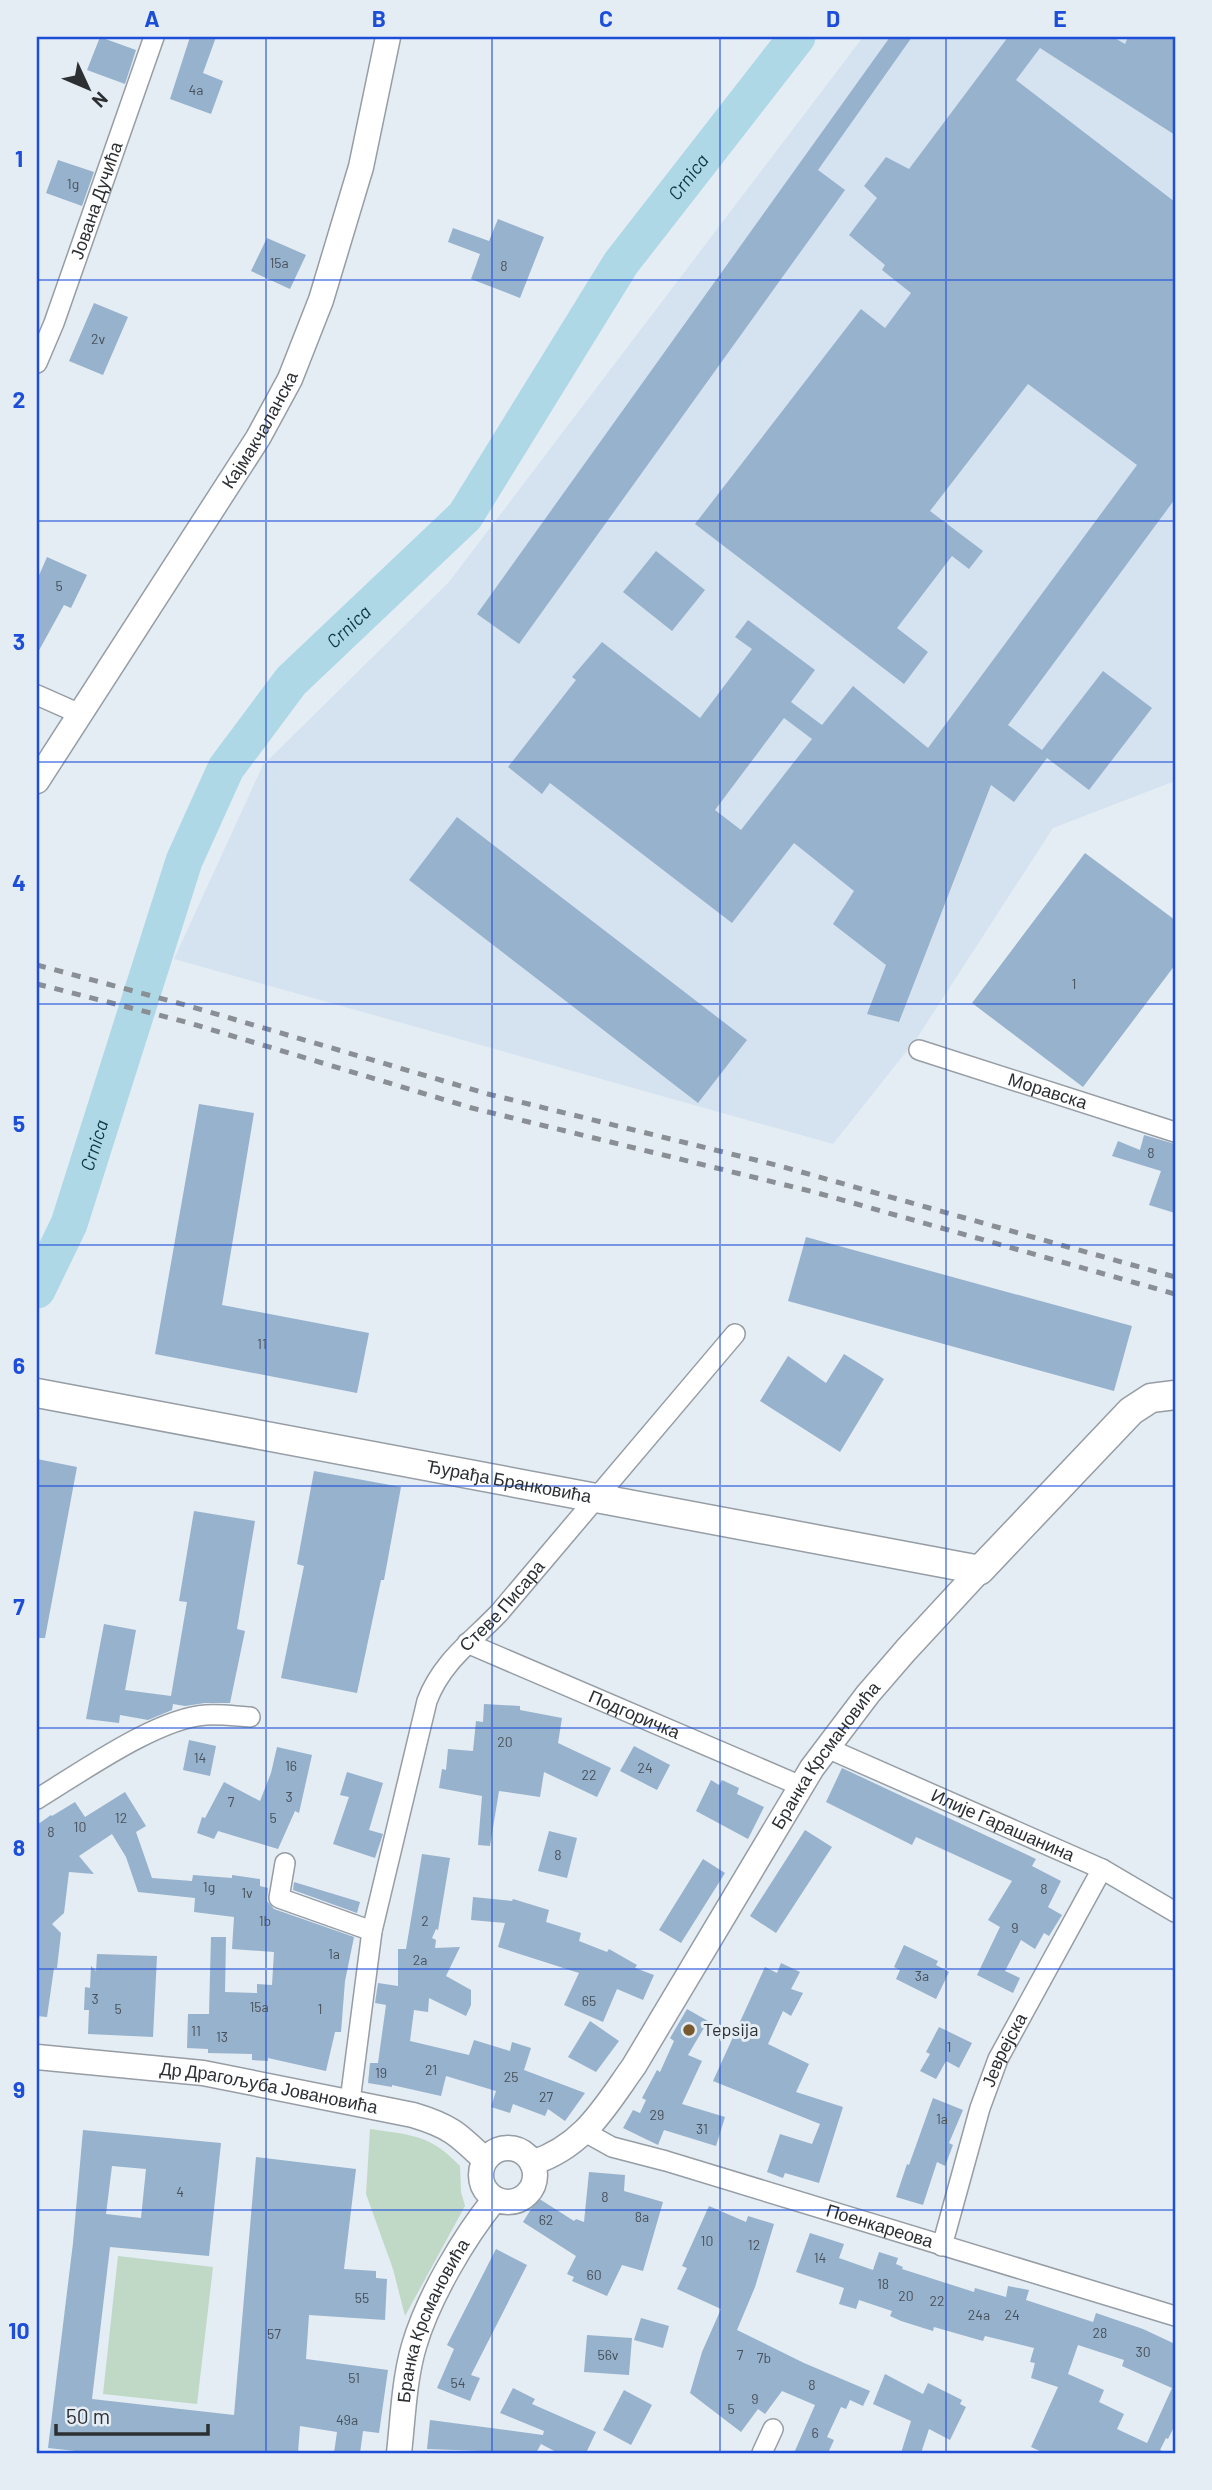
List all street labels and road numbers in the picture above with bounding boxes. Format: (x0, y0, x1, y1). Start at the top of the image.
street label: Јована Дучића (65, 138, 127, 262)
street label: Кајмакчаланска (216, 367, 302, 492)
street label: Моравска (1006, 1067, 1091, 1113)
street label: Ђурађа Бранковића (425, 1454, 594, 1507)
street label: Стеве Писара (454, 1555, 550, 1656)
street label: Бранка Крсмановића (766, 1676, 885, 1833)
street label: Подгоричка (586, 1685, 685, 1743)
street label: Илије Гарашанина (928, 1783, 1079, 1866)
street label: Јеврејска (977, 2008, 1032, 2090)
street label: Др Драгољуба Јовановића (159, 2057, 381, 2118)
street label: Поенкареова (824, 2198, 937, 2252)
street label: Бранка Крсмановића (392, 2233, 474, 2404)

